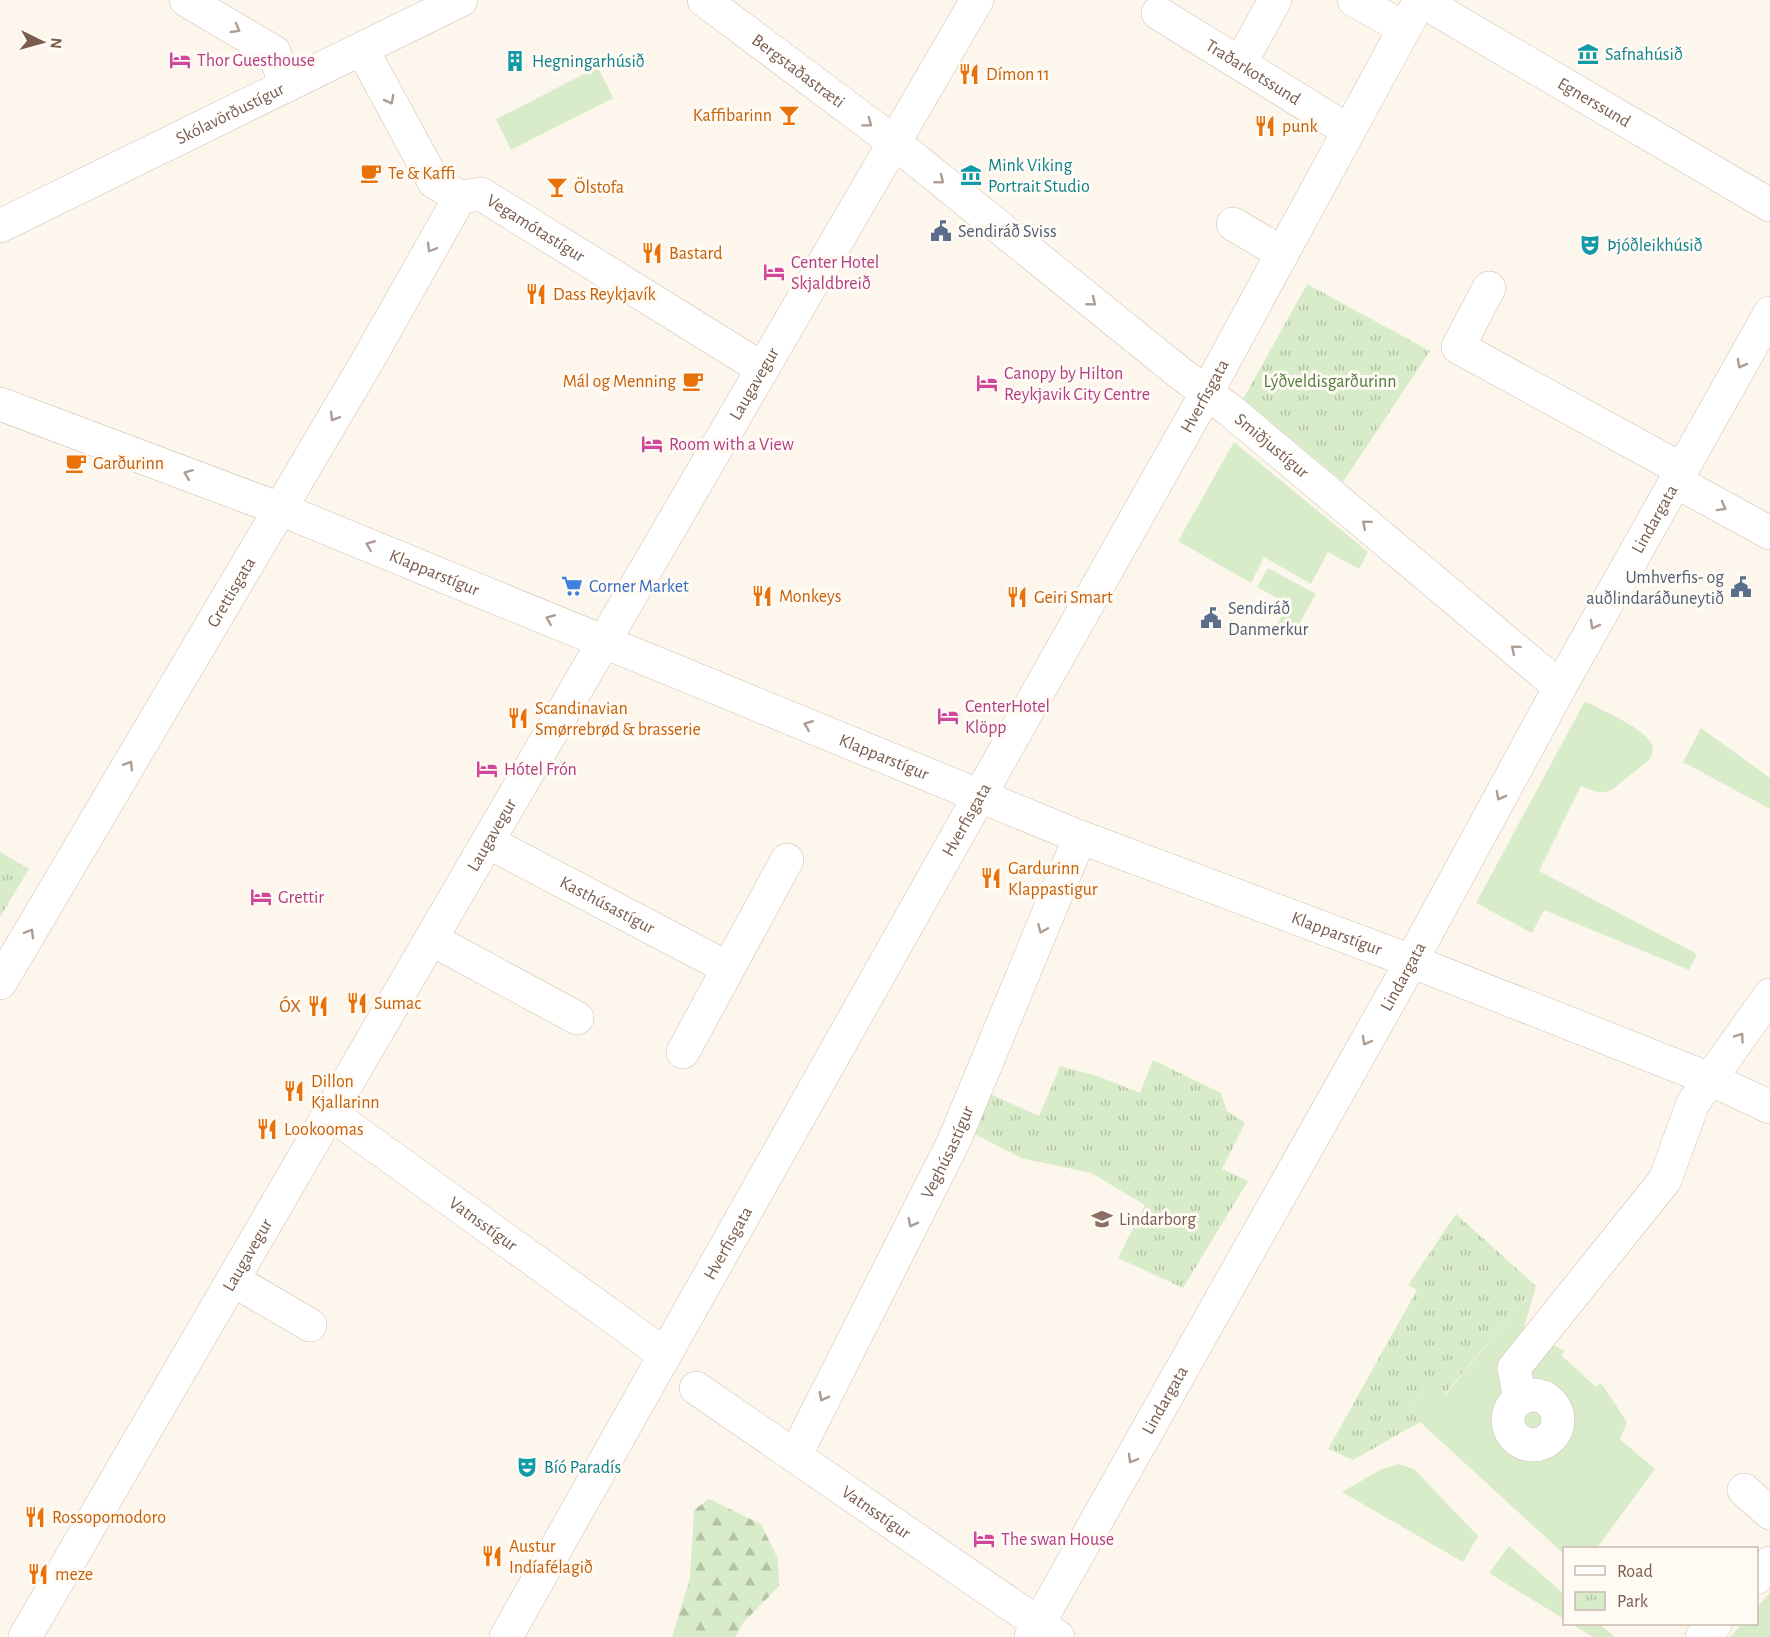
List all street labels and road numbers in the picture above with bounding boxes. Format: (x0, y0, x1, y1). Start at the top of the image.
street label: Bergstaðastræti (748, 31, 848, 112)
street label: Traðarkotssund (1202, 37, 1303, 109)
street label: Egnerssund (1554, 75, 1633, 131)
street label: Skólavörðustígur (173, 80, 287, 148)
street label: Vegamótastígur (483, 192, 588, 266)
street label: Laugavegur (727, 344, 783, 423)
street label: Hverfisgata (1178, 357, 1233, 436)
street label: Smiðjustígur (1231, 410, 1312, 482)
street label: Lindargata (1629, 482, 1681, 557)
street label: Klapparstígur (387, 547, 482, 600)
street label: Grettisgata (204, 554, 259, 631)
street label: Klapparstígur (836, 731, 931, 784)
street label: Hverfisgata (939, 780, 995, 860)
street label: Laugavegur (464, 796, 521, 875)
street label: Kasthúsastígur (557, 873, 658, 938)
street label: Klapparstígur (1289, 909, 1385, 959)
street label: Lindargata (1378, 940, 1430, 1014)
street label: Veghúsastígur (918, 1103, 978, 1202)
street label: Vatnsstígur (445, 1194, 520, 1255)
street label: Hverfisgata (701, 1204, 756, 1283)
street label: Laugavegur (220, 1216, 276, 1295)
street label: Lindargata (1139, 1363, 1192, 1438)
street label: Vatnsstígur (838, 1483, 914, 1543)

